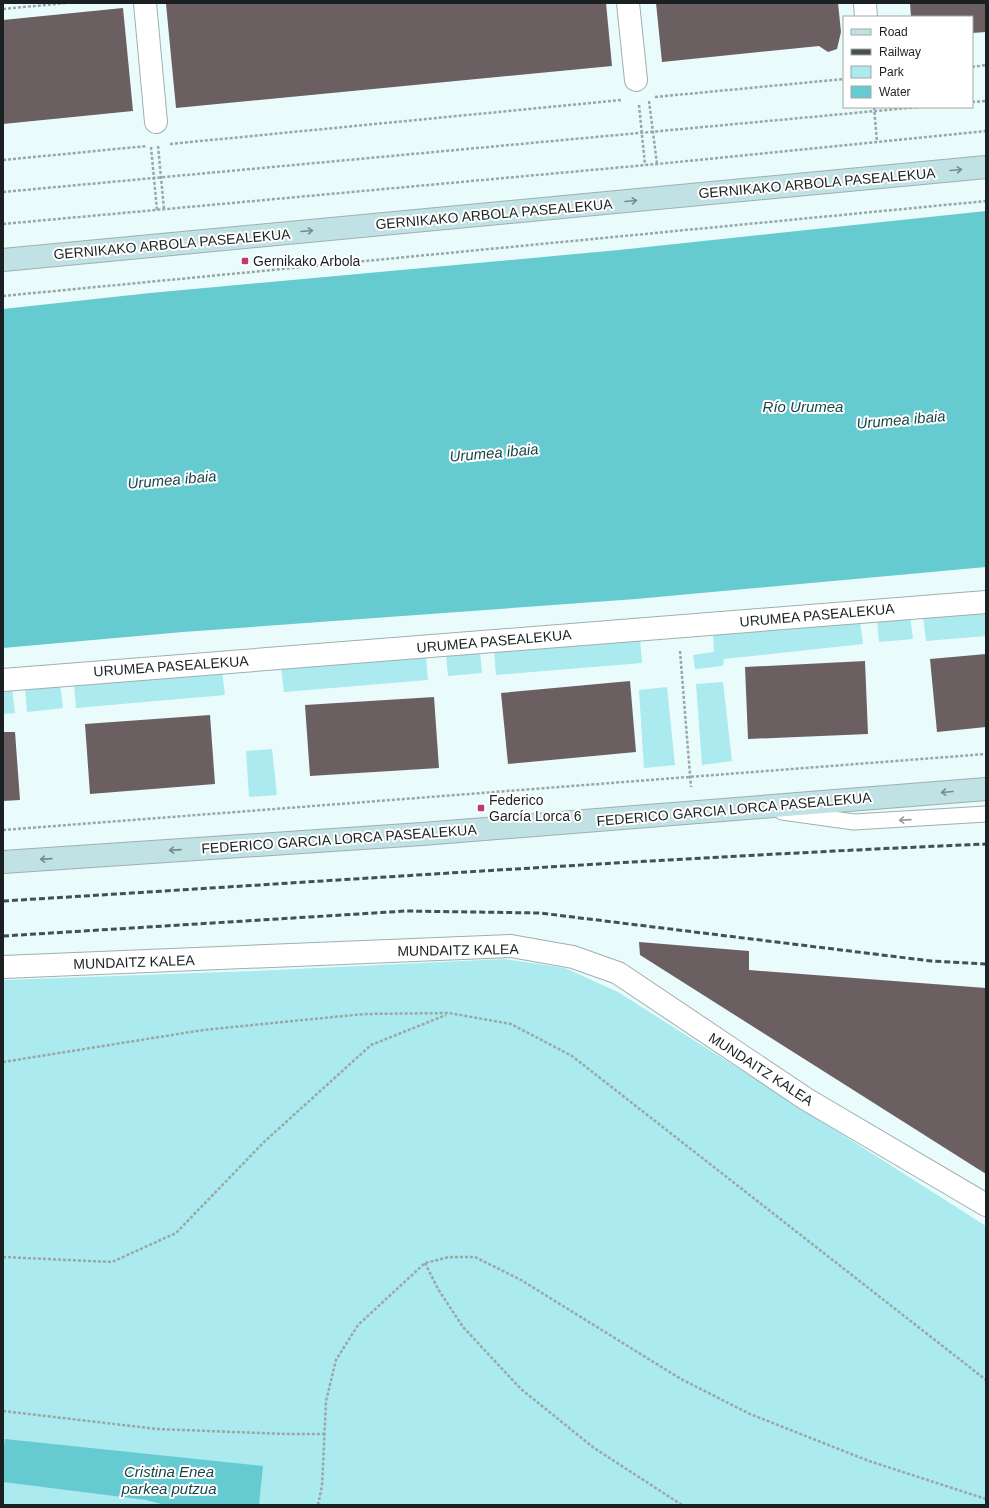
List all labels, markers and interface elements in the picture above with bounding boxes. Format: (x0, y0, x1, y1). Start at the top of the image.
legend (843, 16, 973, 108)
text: Road (879, 25, 908, 39)
text: Railway (879, 45, 921, 59)
text: Park (879, 65, 905, 79)
text: Water (879, 85, 911, 99)
street label: GERNIKAKO ARBOLA PASEALEKUA (698, 165, 937, 201)
one-way arrow (949, 166, 962, 174)
street label: GERNIKAKO ARBOLA PASEALEKUA (375, 196, 614, 232)
one-way arrow (624, 197, 637, 204)
street label: GERNIKAKO ARBOLA PASEALEKUA (53, 226, 292, 262)
one-way arrow (300, 228, 313, 235)
place label: Gernikako Arbola (253, 253, 361, 269)
marker: Gernikako Arbola (240, 256, 250, 266)
water label: Río Urumea (763, 398, 843, 415)
water label: Urumea ibaia (856, 407, 946, 432)
water label: Urumea ibaia (449, 440, 539, 465)
water label: Urumea ibaia (127, 467, 217, 492)
street label: URUMEA PASEALEKUA (739, 600, 896, 630)
street label: URUMEA PASEALEKUA (416, 626, 573, 656)
street label: URUMEA PASEALEKUA (93, 653, 250, 679)
street label: FEDERICO GARCIA LORCA PASEALEKUA (596, 789, 873, 829)
one-way arrow (941, 789, 954, 796)
place label: Federico García Lorca 6 (489, 792, 582, 824)
marker: Federico García Lorca 6 (476, 803, 486, 813)
one-way arrow (899, 817, 912, 824)
street label: FEDERICO GARCIA LORCA PASEALEKUA (201, 821, 478, 857)
one-way arrow (169, 847, 182, 854)
one-way arrow (40, 856, 53, 863)
street label: MUNDAITZ KALEA (397, 941, 519, 959)
street label: MUNDAITZ KALEA (73, 952, 196, 972)
street label: MUNDAITZ KALEA (706, 1029, 817, 1109)
water label: Cristina Enea parkea putzua (120, 1463, 217, 1497)

